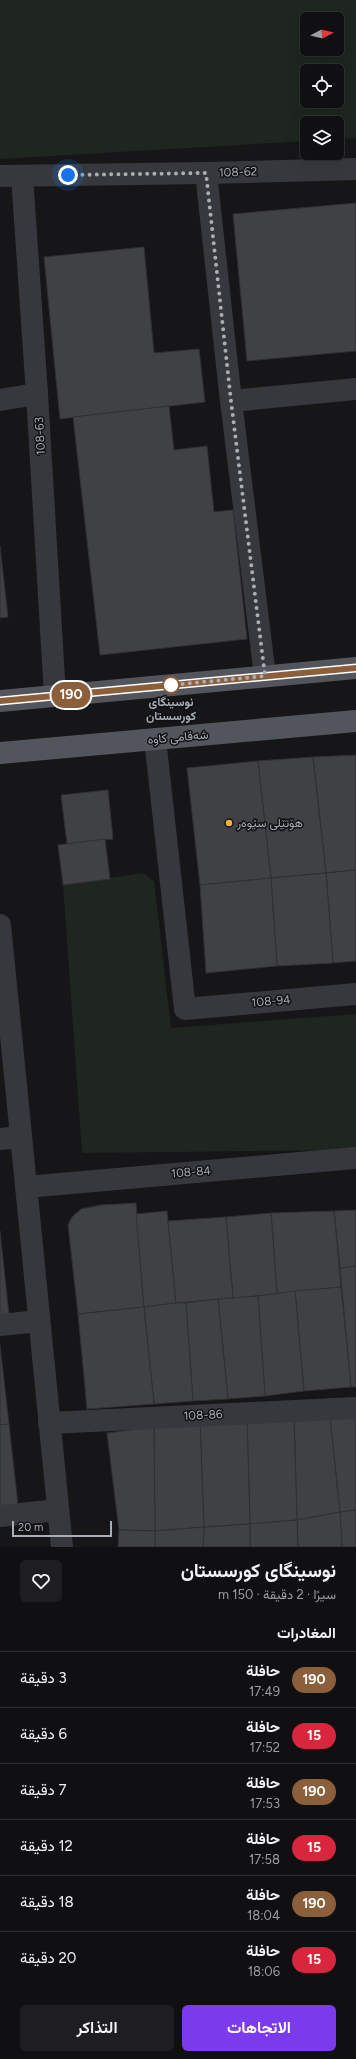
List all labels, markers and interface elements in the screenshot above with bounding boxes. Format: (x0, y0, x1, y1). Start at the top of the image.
north arrow (300, 12, 344, 56)
map controls (300, 12, 344, 160)
button: locate (300, 64, 344, 108)
button: layers (300, 116, 344, 160)
street label: 108-62 (219, 164, 257, 180)
your location (58, 165, 78, 185)
street label: 108-63 (32, 416, 48, 456)
marker: نوسینگای کورسستان (162, 676, 180, 694)
line badge: 190 (48, 682, 94, 708)
text: 190 (59, 686, 83, 703)
place label: نوسینگای کورسستان (146, 695, 197, 724)
street label: شەقامی کاوە (147, 727, 209, 748)
place label: هۆتێلی سێوەر (236, 816, 303, 831)
marker: هۆتێلی سێوەر (224, 818, 234, 828)
street label: 108-94 (251, 992, 292, 1010)
street label: 108-84 (171, 1163, 212, 1181)
street label: 108-86 (183, 1407, 223, 1423)
scale bar (12, 1519, 112, 1538)
text: 20 m (18, 1521, 43, 1534)
text: نوسینگای کورسستان (181, 1559, 336, 1582)
button: heart (20, 1560, 62, 1602)
text: سيرًا · 2 دقيقة · 150 m (218, 1587, 336, 1602)
text: المغادرات (277, 1624, 336, 1642)
text: حافلة (246, 1662, 280, 1680)
text: 3 دقيقة (20, 1669, 67, 1687)
text: 190 (302, 1671, 326, 1688)
text: 17:49 (249, 1684, 280, 1699)
text: حافلة (246, 1718, 280, 1736)
text: 6 دقيقة (20, 1725, 67, 1743)
text: 15 (307, 1727, 321, 1744)
text: 17:52 (250, 1740, 280, 1755)
text: حافلة (246, 1774, 280, 1792)
text: 7 دقيقة (20, 1781, 66, 1799)
text: 190 (302, 1783, 326, 1800)
text: 17:53 (250, 1796, 280, 1811)
text: حافلة (246, 1830, 280, 1848)
text: 12 دقيقة (20, 1837, 73, 1855)
text: 15 (307, 1839, 321, 1856)
text: 17:58 (249, 1852, 280, 1867)
text: حافلة (246, 1886, 280, 1904)
text: 18 دقيقة (20, 1893, 74, 1911)
text: 190 (302, 1895, 326, 1912)
text: 18:04 (247, 1908, 280, 1923)
text: حافلة (246, 1942, 280, 1960)
text: 20 دقيقة (20, 1949, 76, 1967)
text: 15 (307, 1951, 321, 1968)
text: 18:06 (248, 1964, 280, 1979)
button: التذاكر (20, 2005, 174, 2051)
button: الاتجاهات (182, 2005, 336, 2051)

